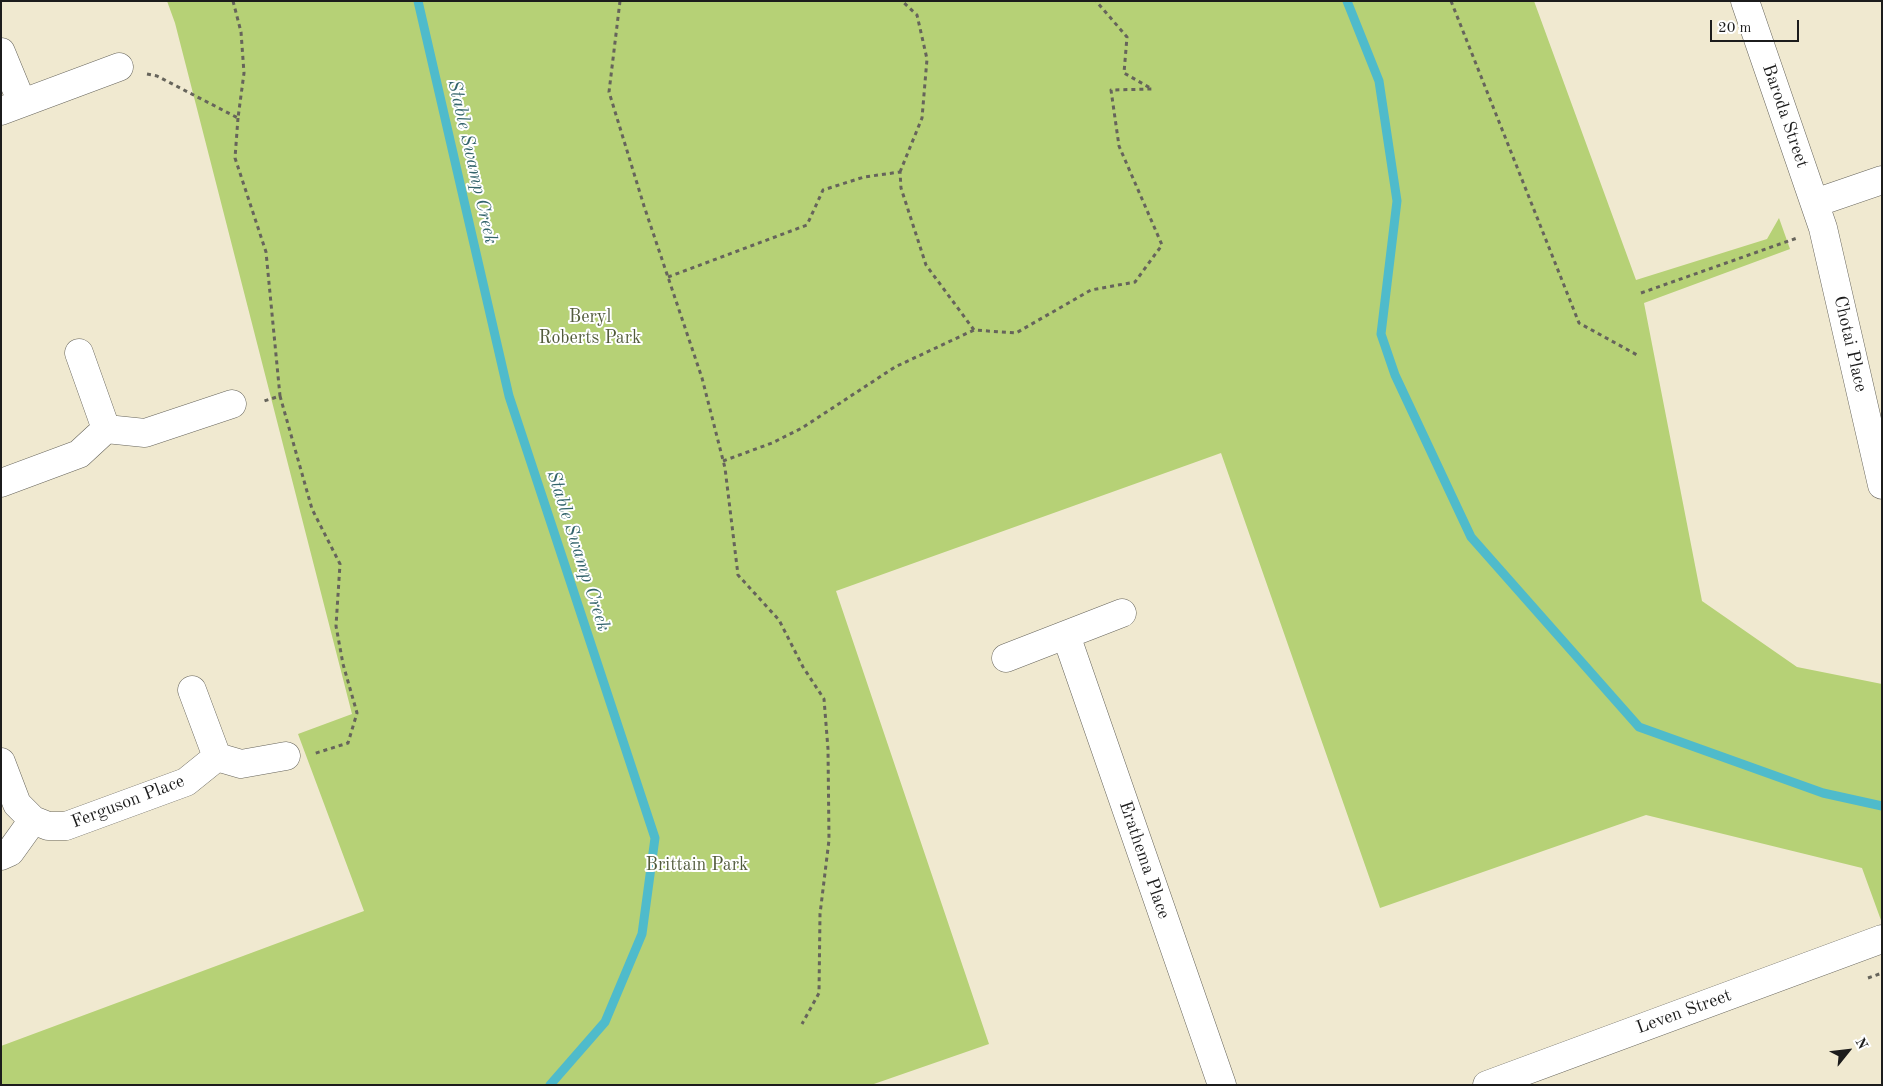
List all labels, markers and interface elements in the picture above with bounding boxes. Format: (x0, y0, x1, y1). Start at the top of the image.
scale bar (1713, 10, 1802, 42)
text: 20 m (1718, 21, 1752, 36)
street label: Baroda Street (1757, 61, 1813, 171)
water label: Stable Swamp Creek (442, 78, 502, 246)
street label: Chotai Place (1828, 294, 1872, 394)
park label: Beryl Roberts Park (539, 306, 641, 348)
water label: Stable Swamp Creek (541, 468, 615, 634)
street label: Ferguson Place (68, 771, 188, 833)
street label: Erathema Place (1114, 798, 1174, 922)
park label: Brittain Park (646, 854, 748, 876)
street label: Leven Street (1633, 985, 1735, 1039)
north arrow (1823, 1026, 1873, 1076)
text: N (1852, 1036, 1870, 1052)

